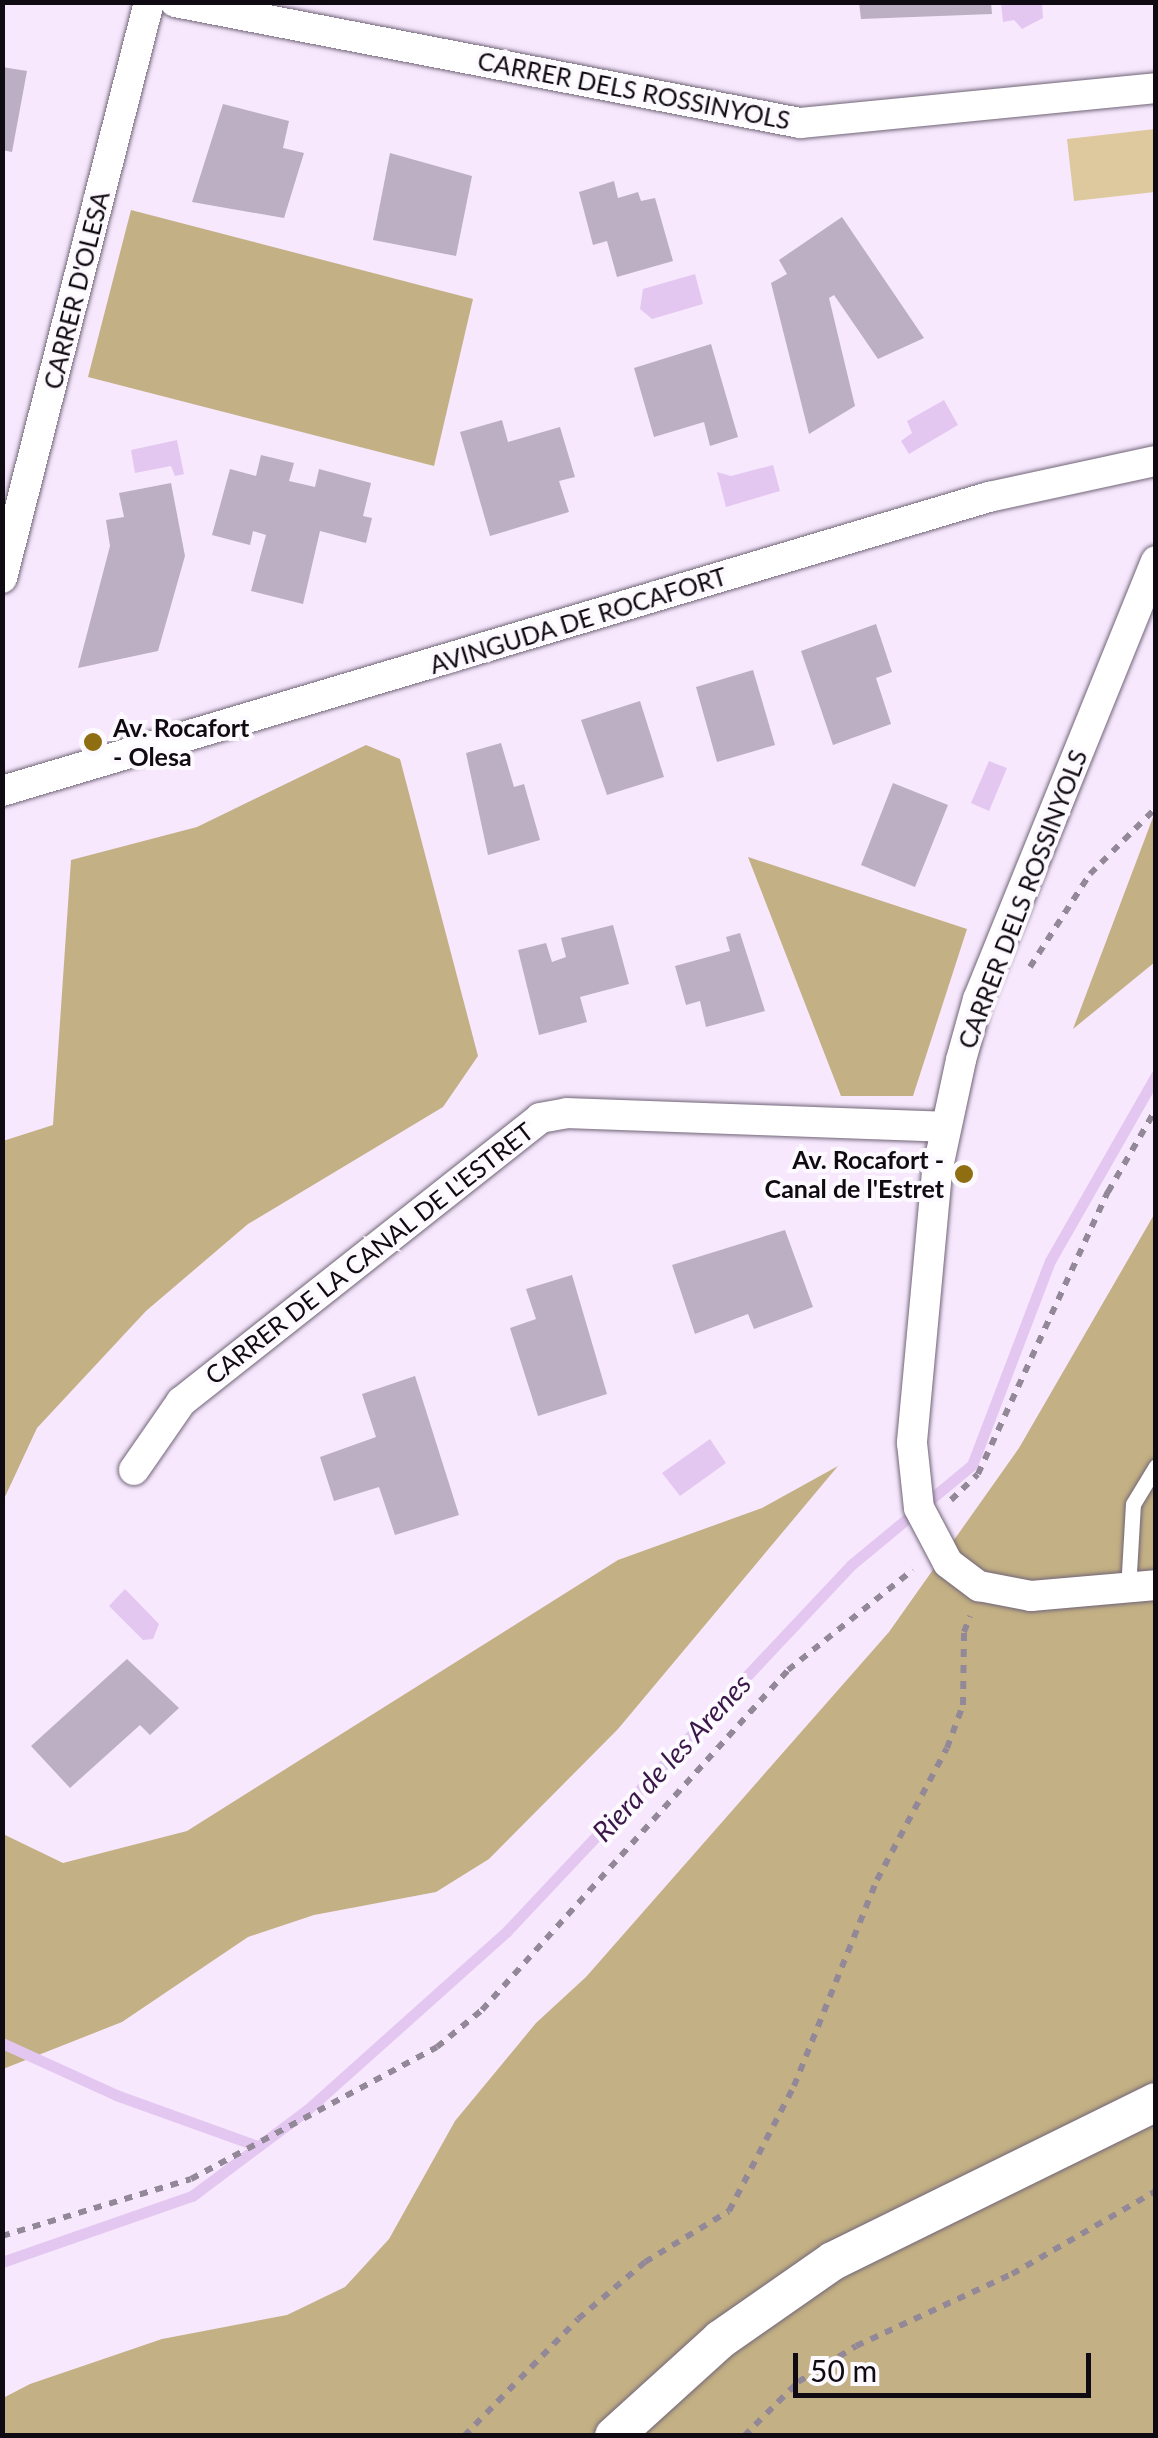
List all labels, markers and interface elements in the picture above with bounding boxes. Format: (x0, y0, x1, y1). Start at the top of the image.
street label: CARRER DELS ROSSINYOLS (475, 45, 793, 135)
street label: CARRER D'OLESA (37, 188, 115, 392)
street label: AVINGUDA DE ROCAFORT (425, 560, 731, 680)
place label: Av. Rocafort - Olesa (113, 713, 249, 772)
marker: Av. Rocafort - Olesa (82, 731, 104, 753)
street label: CARRER DELS ROSSINYOLS (951, 745, 1093, 1053)
street label: CARRER DE LA CANAL DE L'ESTRET (199, 1115, 539, 1391)
place label: Av. Rocafort - Canal de l'Estret (765, 1145, 944, 1204)
marker: Av. Rocafort - Canal de l'Estret (953, 1163, 975, 1185)
water label: Riera de les Arenes (585, 1666, 757, 1848)
scale bar (798, 2333, 1096, 2395)
text: 50 m (810, 2352, 877, 2388)

